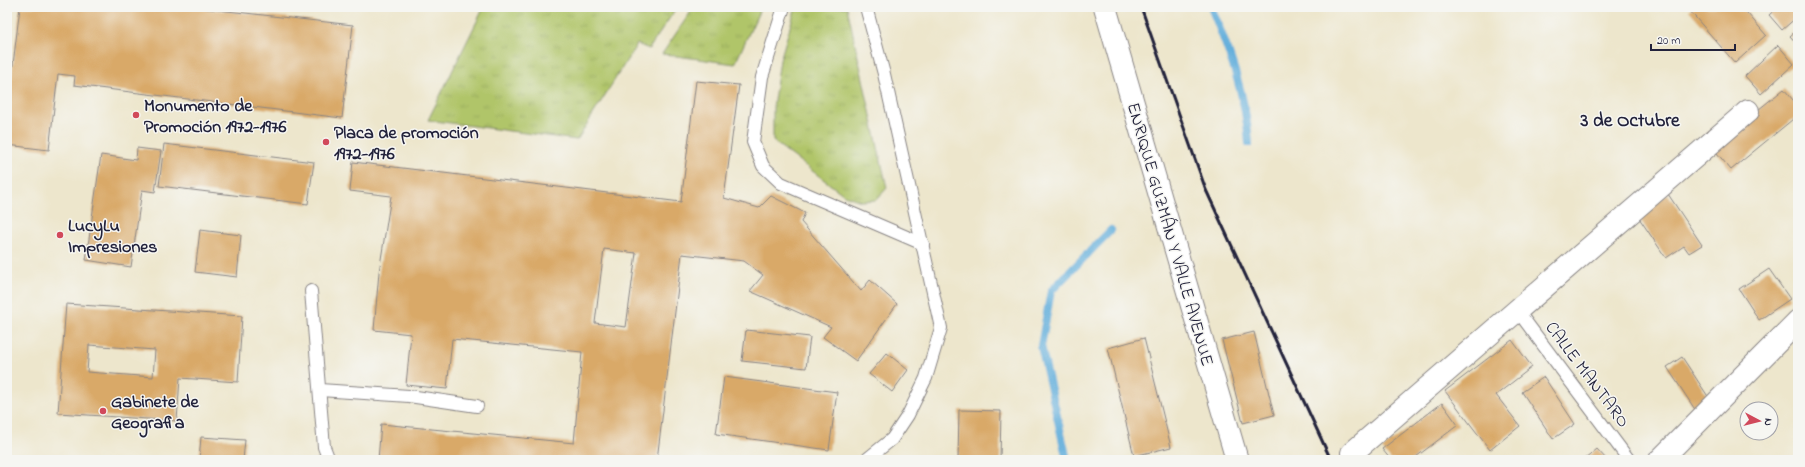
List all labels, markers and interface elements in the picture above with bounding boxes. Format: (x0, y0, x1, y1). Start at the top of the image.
scale bar (1651, 26, 1735, 52)
text: 20 m (1657, 32, 1680, 50)
place label: Monumento de Promoción 1972-1976 (144, 94, 286, 141)
street label: ENRIQUE GUZMÁN Y VALLE AVENUE (1119, 100, 1219, 369)
district label: 3 de Octubre (1579, 108, 1680, 135)
marker: Monumento de Promoción 1972-1976 (131, 110, 141, 120)
place label: Placa de promoción 1972-1976 (334, 121, 479, 168)
marker: Placa de promoción 1972-1976 (321, 137, 331, 147)
place label: LucyLu Impresiones (68, 214, 158, 261)
marker: LucyLu Impresiones (55, 230, 65, 240)
street label: CALLE MANTARO (1538, 317, 1635, 434)
place label: Gabinete de Geografia (111, 390, 199, 438)
north arrow (1739, 401, 1779, 441)
marker: Gabinete de Geografia (98, 406, 108, 416)
text: N (1760, 417, 1776, 427)

